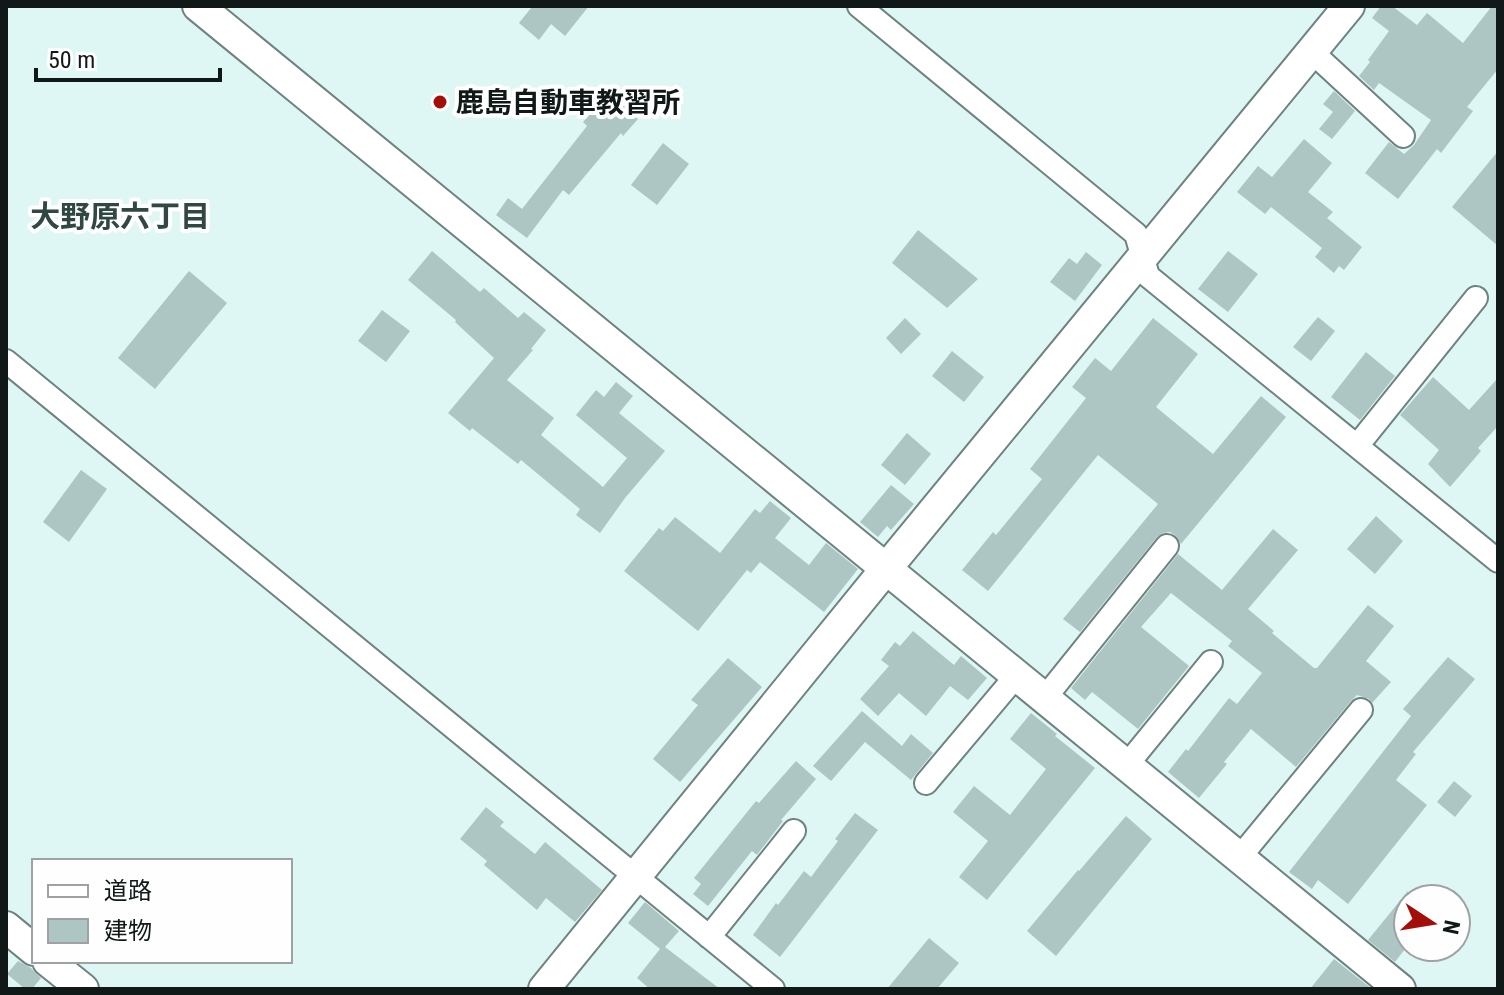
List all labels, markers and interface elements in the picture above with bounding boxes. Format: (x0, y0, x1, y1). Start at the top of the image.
scale bar (36, 32, 220, 82)
text: 50 m (48, 46, 95, 74)
place label: 鹿島自動車教習所 (456, 86, 680, 119)
marker: 鹿島自動車教習所 (431, 93, 449, 111)
district label: 大野原六丁目 (30, 199, 210, 234)
legend (32, 859, 292, 963)
text: 道路 (104, 877, 152, 905)
north arrow (1392, 883, 1472, 963)
text: 建物 (104, 917, 152, 945)
text: N (1437, 918, 1465, 936)

